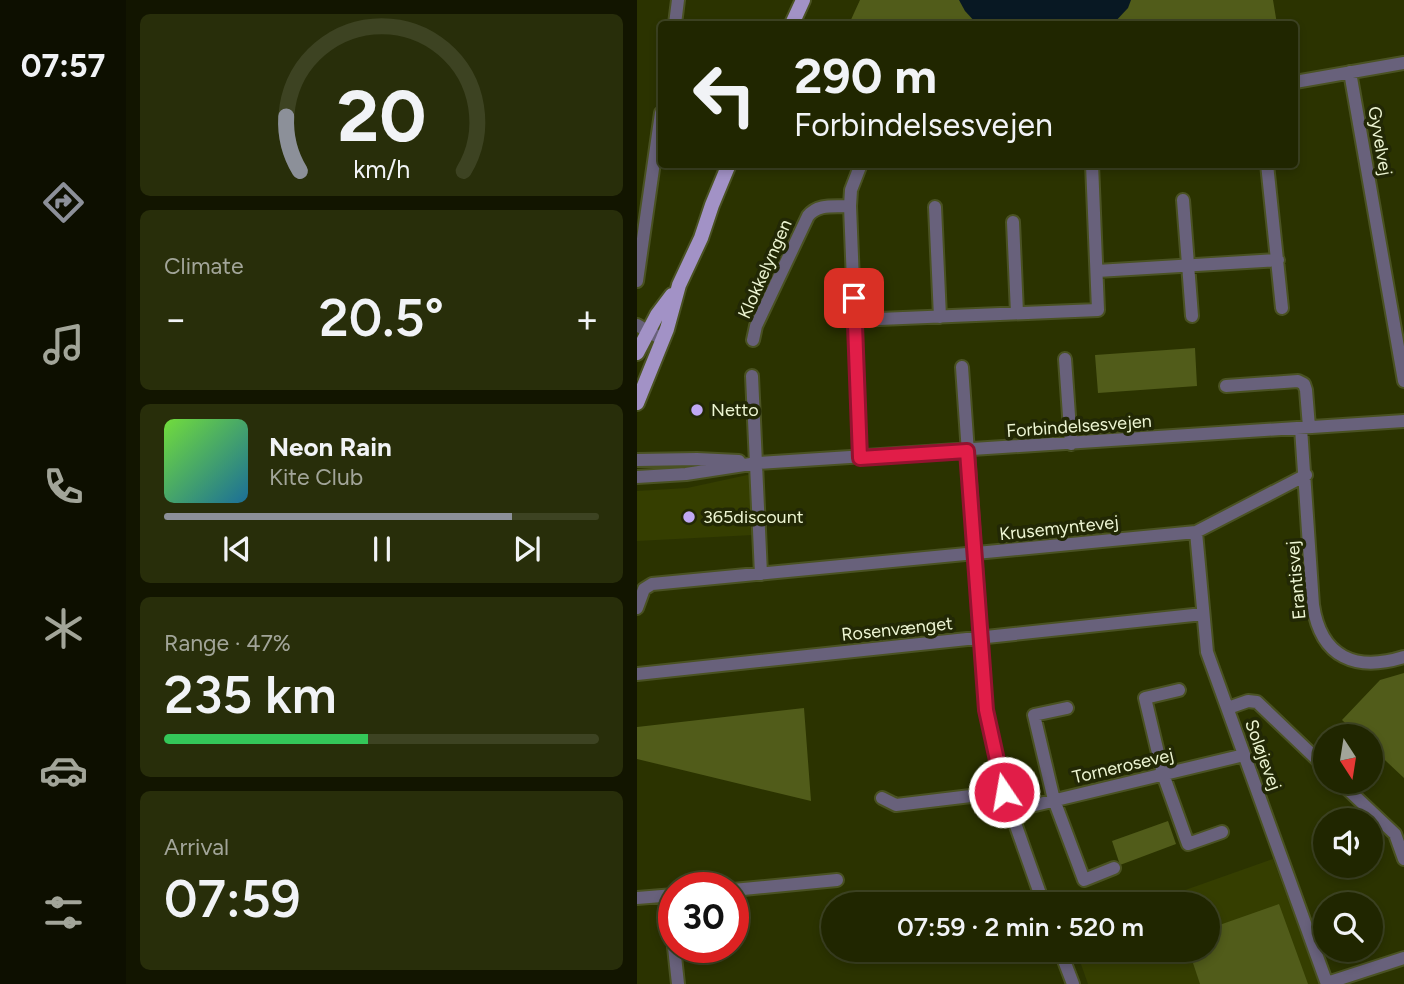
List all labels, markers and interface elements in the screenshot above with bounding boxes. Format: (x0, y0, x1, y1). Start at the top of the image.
text: 290 m (794, 46, 937, 105)
text: 07:57 (21, 47, 105, 85)
icon: left (679, 49, 770, 140)
text: 20 (337, 72, 426, 159)
street label: Gyvelvej (1363, 105, 1397, 177)
text: Forbindelsesvejen (794, 106, 1053, 144)
text: km/h (353, 154, 410, 184)
icon: directions (39, 178, 88, 227)
street label: Klokkelyngen (733, 216, 797, 322)
text: Climate (164, 252, 243, 280)
pin (824, 268, 884, 328)
icon: arrive (835, 279, 873, 317)
text: 20.5° (319, 287, 444, 349)
text: − (164, 296, 188, 342)
text: + (575, 296, 599, 342)
icon: music (39, 320, 88, 369)
place label: Netto (711, 399, 759, 421)
marker: Netto (689, 402, 705, 418)
street label: Forbindelsesvejen (1006, 410, 1152, 442)
text: Neon Rain (269, 431, 392, 463)
icon: phone (39, 462, 88, 511)
text: Kite Club (269, 463, 363, 491)
place label: 365discount (703, 506, 804, 528)
marker: 365discount (681, 509, 697, 525)
street label: Krusemyntevej (998, 511, 1120, 545)
icon: previous (218, 530, 256, 568)
icon: pause (363, 530, 401, 568)
icon: next (508, 530, 546, 568)
street label: Erantisvej (1282, 540, 1310, 620)
icon: climate (39, 604, 88, 653)
street label: Rosenvænget (840, 612, 954, 646)
text: Range · 47% (164, 629, 291, 657)
text: 235 km (164, 664, 337, 726)
street label: Soløjevej (1240, 716, 1286, 794)
north arrow (1313, 724, 1383, 794)
map controls (1313, 724, 1383, 962)
street label: Tornerosevej (1070, 744, 1176, 788)
icon: car (39, 746, 88, 795)
position arrow (967, 755, 1041, 829)
button: sound (1313, 808, 1383, 878)
text: Arrival (164, 833, 229, 861)
text: 07:59 (164, 868, 301, 930)
speed limit sign: 30 (658, 872, 749, 963)
icon: filters (39, 888, 88, 937)
button: search (1313, 892, 1383, 962)
text: 07:59 · 2 min · 520 m (897, 911, 1144, 943)

